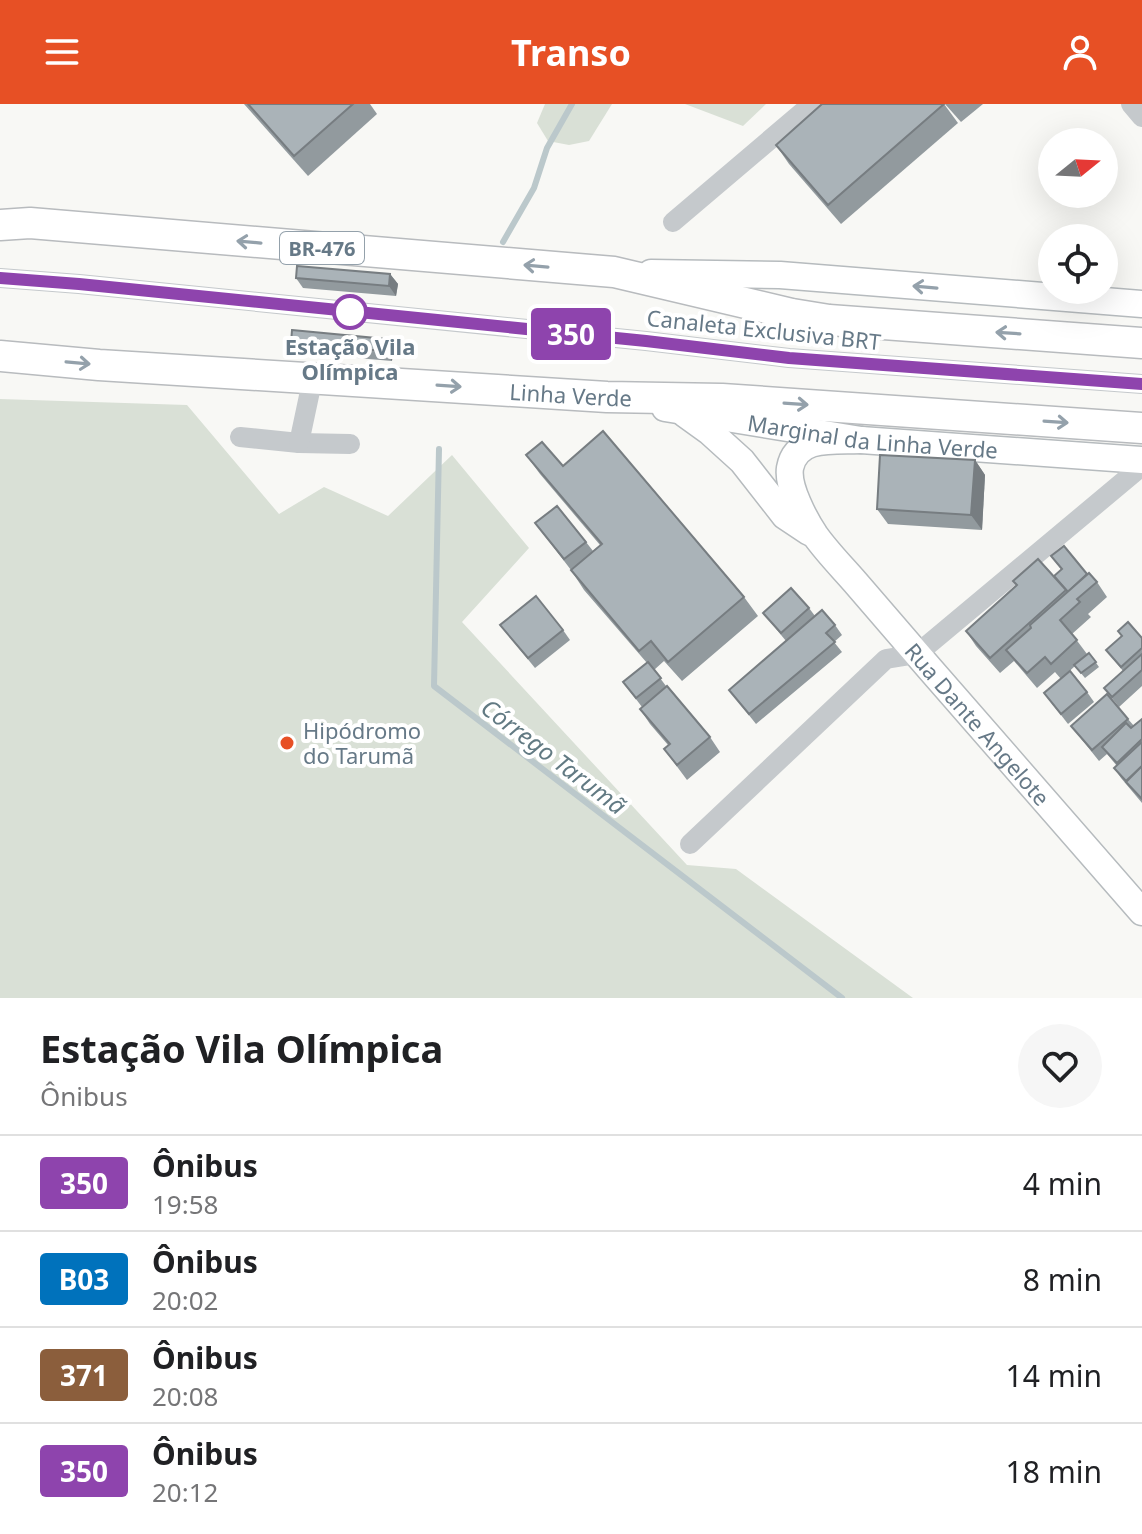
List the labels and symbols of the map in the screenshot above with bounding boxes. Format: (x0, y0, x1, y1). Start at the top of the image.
north arrow (1038, 128, 1118, 208)
road number: BR-476 (280, 232, 364, 264)
one-way arrow (236, 234, 263, 249)
one-way arrow (523, 258, 550, 273)
one-way arrow (912, 279, 939, 294)
marker: Estação Vila Olímpica (333, 295, 367, 329)
street label: Canaleta Exclusiva BRT (645, 302, 883, 356)
line badge: 350 (525, 308, 617, 360)
one-way arrow (995, 325, 1022, 340)
place label: Estação Vila Olímpica (285, 331, 415, 386)
one-way arrow (64, 356, 91, 371)
street label: Linha Verde (509, 376, 632, 412)
one-way arrow (435, 379, 462, 394)
one-way arrow (782, 397, 809, 412)
street label: Marginal da Linha Verde (746, 407, 999, 465)
one-way arrow (1042, 415, 1069, 430)
street label: Rua Dante Angelote (899, 636, 1057, 811)
water label: Córrego Tarumã (475, 691, 634, 822)
place label: Hipódromo do Tarumã (303, 715, 421, 770)
marker: Hipódromo do Tarumã (278, 734, 296, 752)

